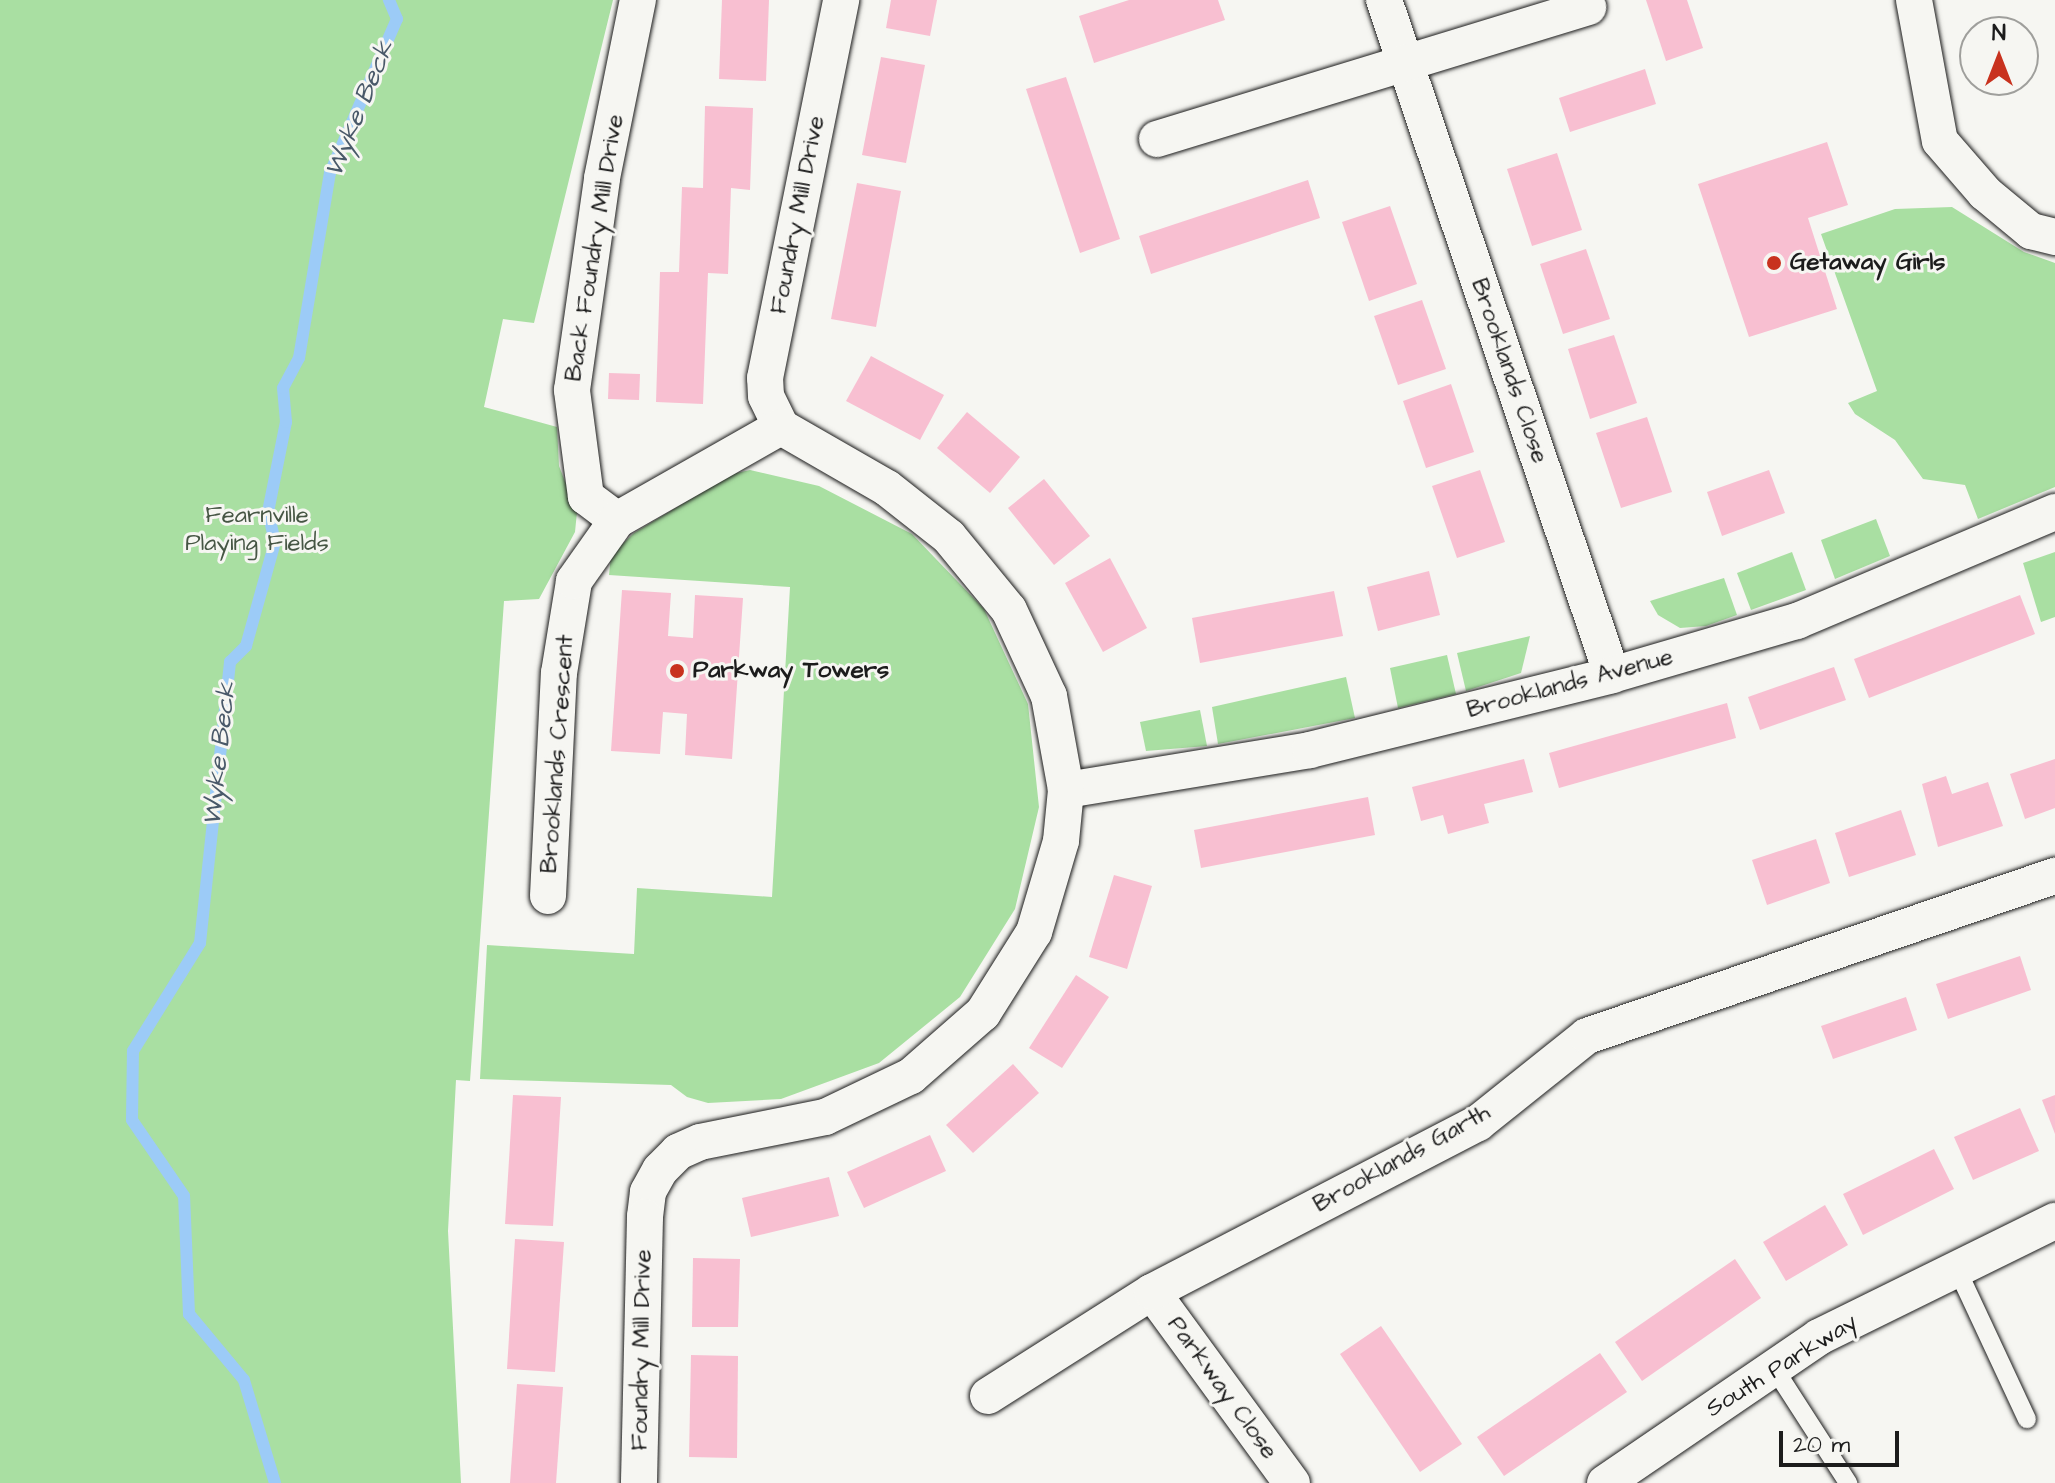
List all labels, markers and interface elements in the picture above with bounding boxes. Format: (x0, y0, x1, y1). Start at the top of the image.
north arrow (1959, 16, 2039, 96)
text: N (1992, 18, 2006, 49)
water label: Wyke Beck (319, 36, 401, 182)
street label: Back Foundry Mill Drive (560, 112, 630, 384)
street label: Foundry Mill Drive (765, 114, 831, 316)
place label: Getaway Girls (1790, 249, 1945, 277)
marker: Getaway Girls (1765, 254, 1783, 272)
street label: Brooklands Close (1464, 275, 1554, 467)
park label: Fearnville Playing Fields (185, 502, 329, 558)
street label: Brooklands Crescent (535, 634, 581, 874)
street label: Brooklands Avenue (1464, 643, 1676, 725)
place label: Parkway Towers (693, 657, 889, 685)
marker: Parkway Towers (668, 662, 686, 680)
water label: Wyke Beck (197, 681, 243, 827)
street label: Brooklands Garth (1309, 1098, 1495, 1220)
street label: Foundry Mill Drive (626, 1249, 658, 1451)
street label: South Parkway (1701, 1308, 1863, 1424)
street label: Parkway Close (1161, 1311, 1283, 1465)
scale bar (1783, 1415, 1903, 1465)
text: 20 m (1793, 1428, 1850, 1462)

